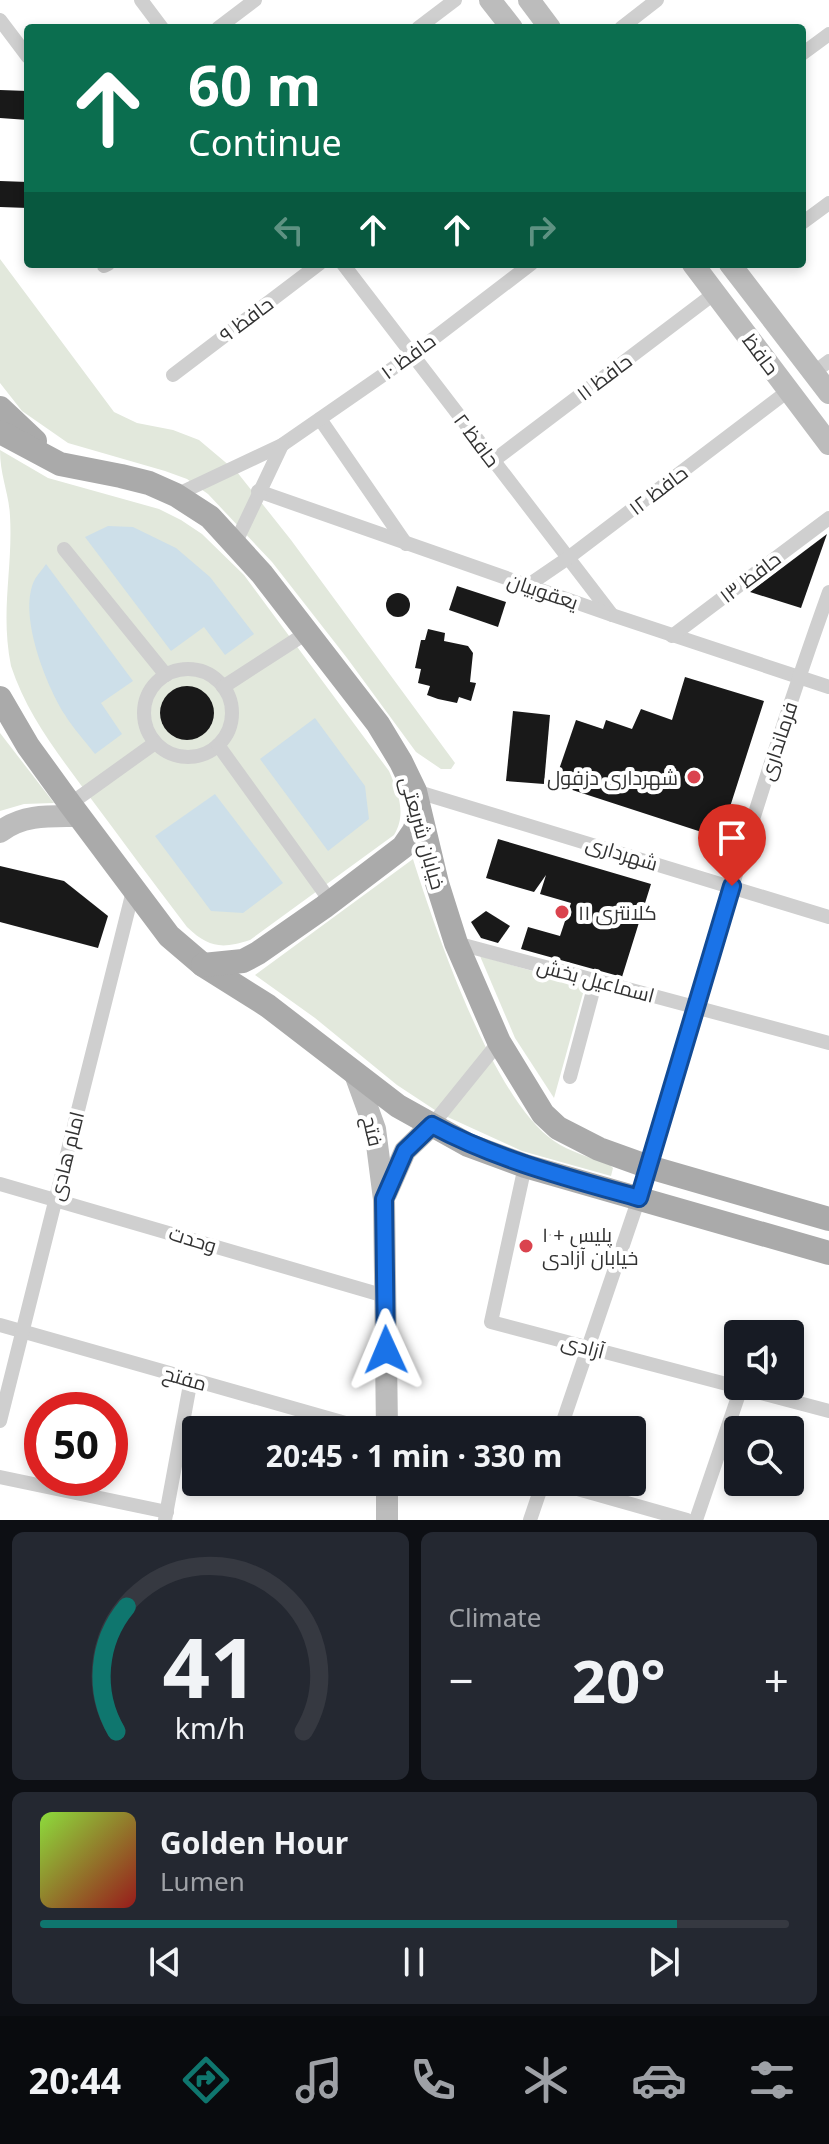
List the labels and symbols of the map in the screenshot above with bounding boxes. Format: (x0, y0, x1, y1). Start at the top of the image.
street label: حافظ ۹ (214, 290, 278, 348)
street label: حافظ ۱۰ (375, 327, 441, 385)
street label: حافظ (737, 328, 785, 380)
street label: حافظ ۱۱ (571, 347, 637, 407)
street label: حافظ ۲ (448, 408, 506, 472)
street label: حافظ ۱۲ (623, 459, 693, 521)
street label: حافظ ۱۳ (714, 545, 786, 609)
street label: یعقوبیان (504, 566, 582, 616)
street label: فرمانداری (753, 698, 803, 784)
place label: شهرداری دزفول (547, 764, 678, 791)
marker: شهرداری دزفول (685, 768, 703, 786)
street label: خیابان شریعتی (394, 773, 452, 893)
pin (698, 804, 766, 886)
street label: شهرداری (583, 829, 661, 877)
place label: کلانتری ۱۱ (578, 899, 657, 926)
marker: کلانتری ۱۱ (553, 903, 571, 921)
street label: اسماعیل بخش (534, 951, 658, 1009)
street label: امام هادی (42, 1108, 91, 1204)
street label: فتح (355, 1113, 390, 1149)
street label: وحدت (166, 1219, 220, 1259)
place label: پلیس +۱۰ خیابان آزادی (542, 1221, 638, 1271)
marker: پلیس +۱۰ خیابان آزادی (517, 1237, 535, 1255)
position arrow (344, 1308, 428, 1392)
street label: آزادی (558, 1327, 608, 1365)
street label: مفتح (160, 1359, 210, 1398)
speed limit sign: 50 (24, 1392, 128, 1496)

